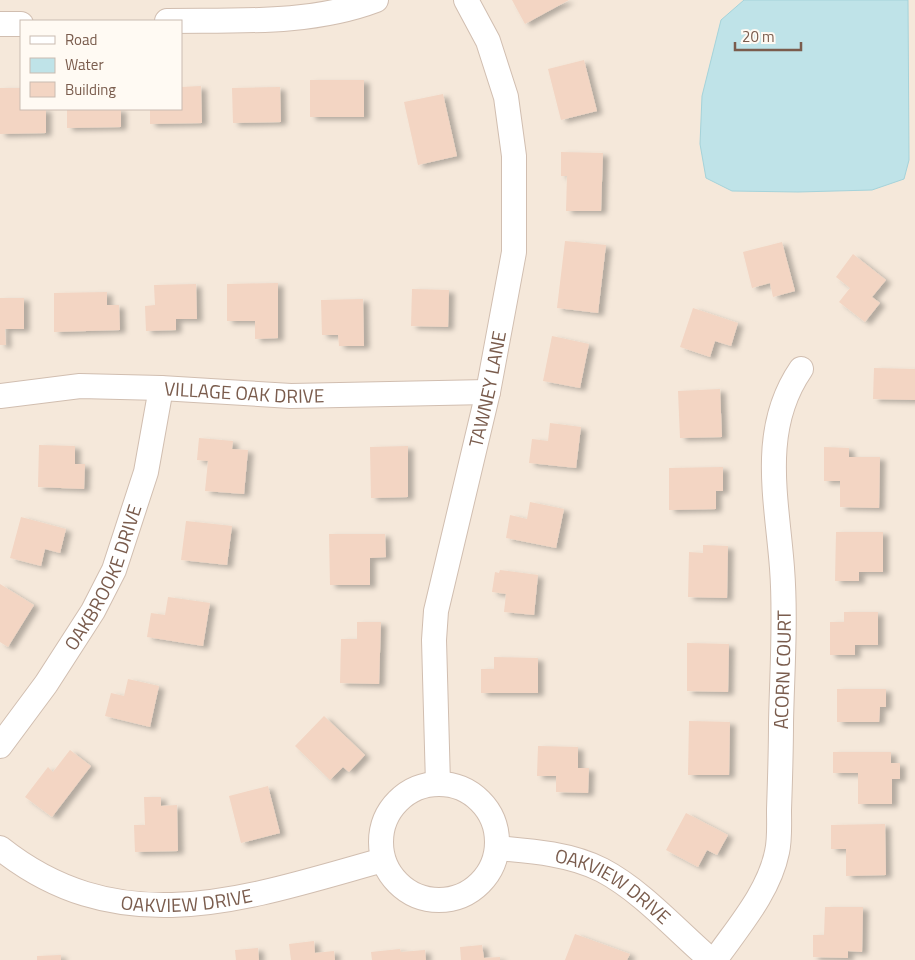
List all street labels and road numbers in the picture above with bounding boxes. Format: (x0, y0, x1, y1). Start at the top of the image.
street label: TAWNEY LANE (460, 328, 513, 450)
street label: VILLAGE OAK DRIVE (163, 373, 325, 410)
street label: OAKBROOKE DRIVE (56, 500, 149, 656)
street label: ACORN COURT (766, 610, 798, 729)
street label: OAKVIEW DRIVE (553, 840, 678, 931)
street label: OAKVIEW DRIVE (119, 880, 255, 919)

